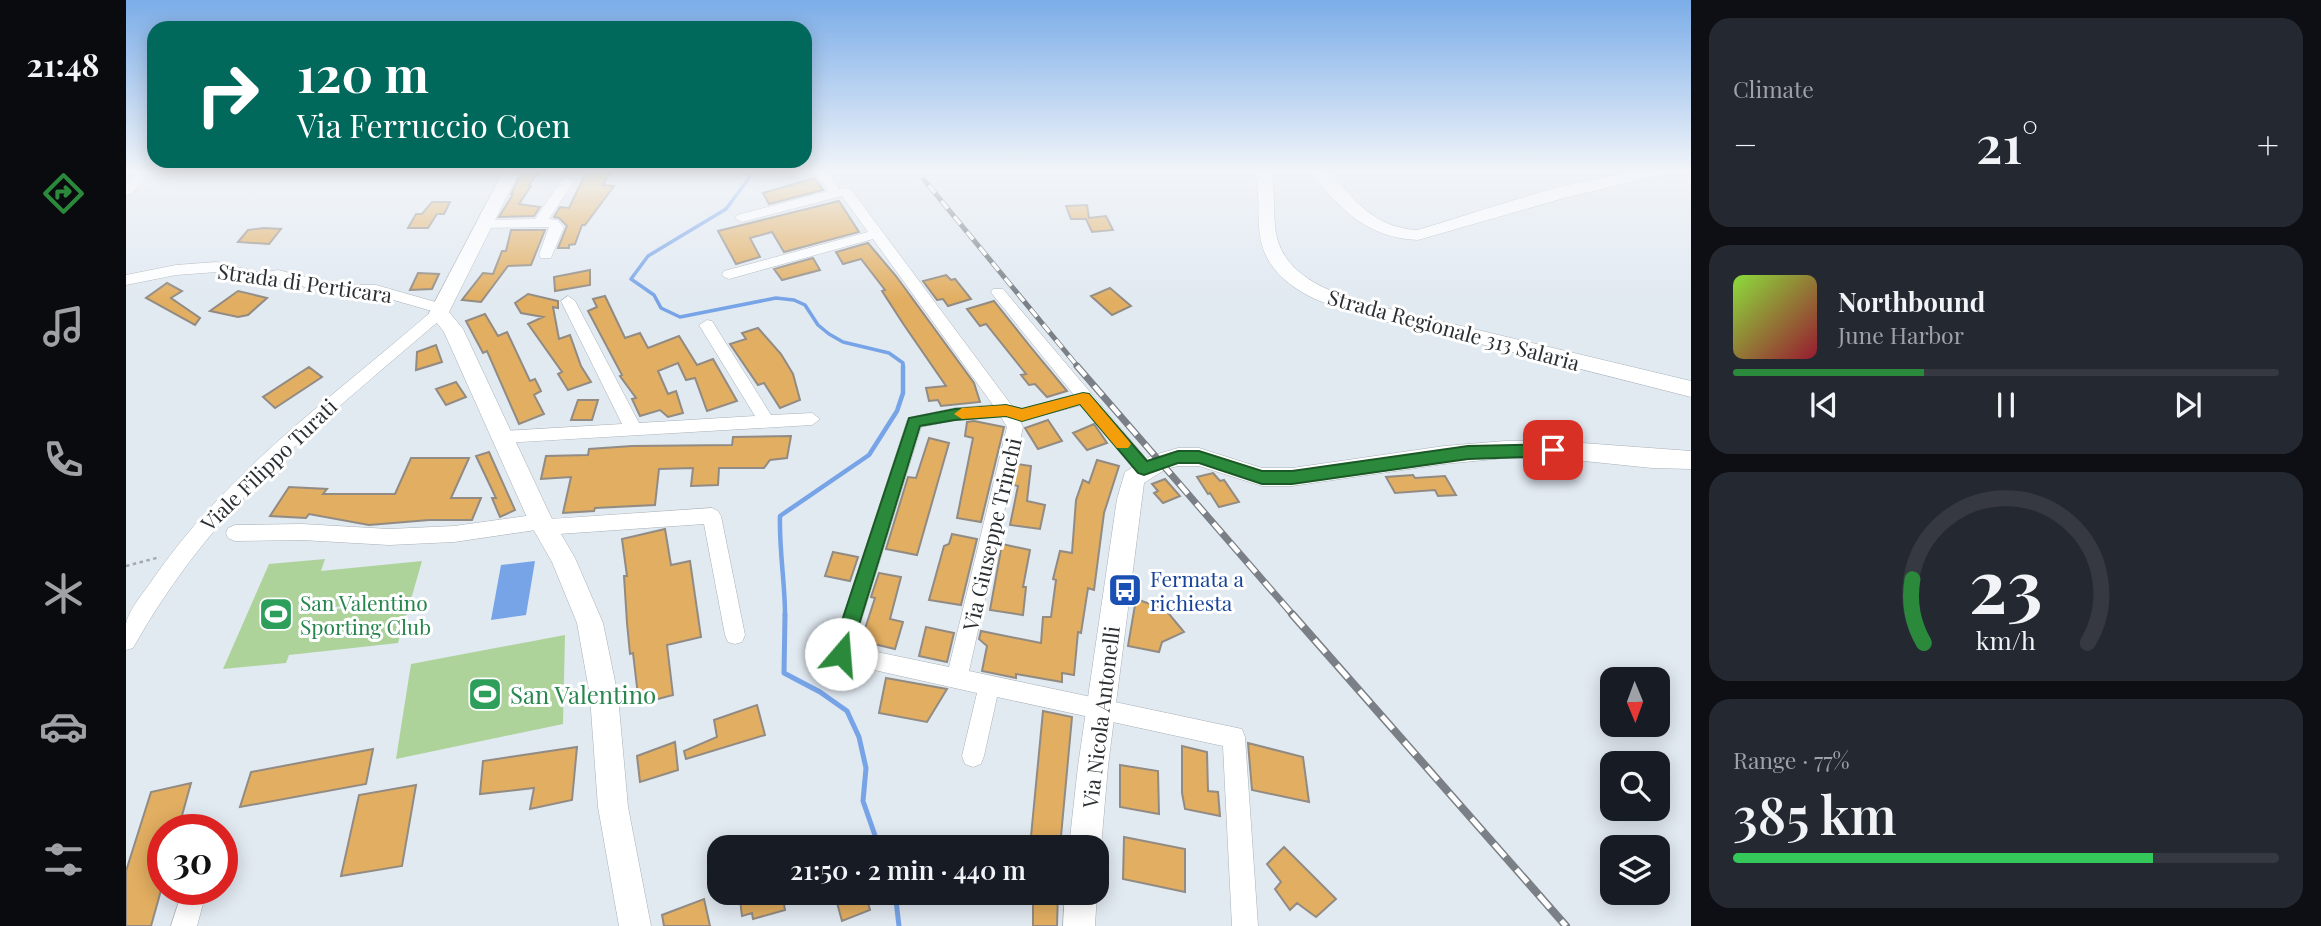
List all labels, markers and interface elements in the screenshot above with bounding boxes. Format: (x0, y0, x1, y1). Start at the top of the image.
text: 120 m (297, 40, 429, 105)
text: 21:48 (26, 42, 100, 85)
icon: right (182, 49, 273, 140)
text: Climate (1733, 73, 1814, 104)
text: Via Ferruccio Coen (297, 103, 571, 146)
text: 21° (1976, 108, 2038, 177)
text: − (1733, 118, 1758, 169)
text: + (2257, 118, 2279, 169)
icon: directions (39, 169, 88, 218)
street label: Strada di Perticara (216, 256, 395, 308)
street label: Strada Regionale 313 Salaria (1325, 282, 1584, 376)
text: Northbound (1838, 284, 1985, 319)
icon: music (39, 302, 88, 351)
text: June Harbor (1838, 319, 1964, 350)
icon: previous (1805, 386, 1843, 424)
icon: pause (1987, 386, 2025, 424)
icon: next (2169, 386, 2207, 424)
street label: Viale Filippo Turati (193, 392, 342, 537)
pin (1523, 420, 1583, 480)
icon: arrive (1534, 431, 1572, 469)
icon: phone (39, 435, 88, 484)
street label: Via Giuseppe Trinchi (955, 435, 1027, 634)
text: 23 (1969, 534, 2043, 631)
place label: Fermata a richiesta (1150, 564, 1244, 616)
icon: climate (39, 569, 88, 618)
bus stop icon: Fermata a richiesta (1106, 571, 1144, 609)
place label: San Valentino Sporting Club (300, 588, 431, 640)
sports icon: San Valentino Sporting Club (257, 595, 295, 633)
position arrow (804, 617, 878, 691)
text: km/h (1976, 622, 2036, 655)
street label: Via Nicola Antonelli (1075, 624, 1125, 811)
north arrow (1600, 667, 1670, 737)
map controls (1600, 667, 1670, 905)
sports icon: San Valentino (466, 675, 504, 713)
place label: San Valentino (510, 678, 656, 710)
icon: car (39, 702, 88, 751)
text: Range · 77% (1733, 744, 1850, 775)
button: search (1600, 751, 1670, 821)
text: 385 km (1733, 779, 1897, 848)
speed limit sign: 30 (147, 814, 238, 905)
icon: filters (39, 835, 88, 884)
button: layers (1600, 835, 1670, 905)
text: 21:50 · 2 min · 440 m (790, 852, 1026, 887)

